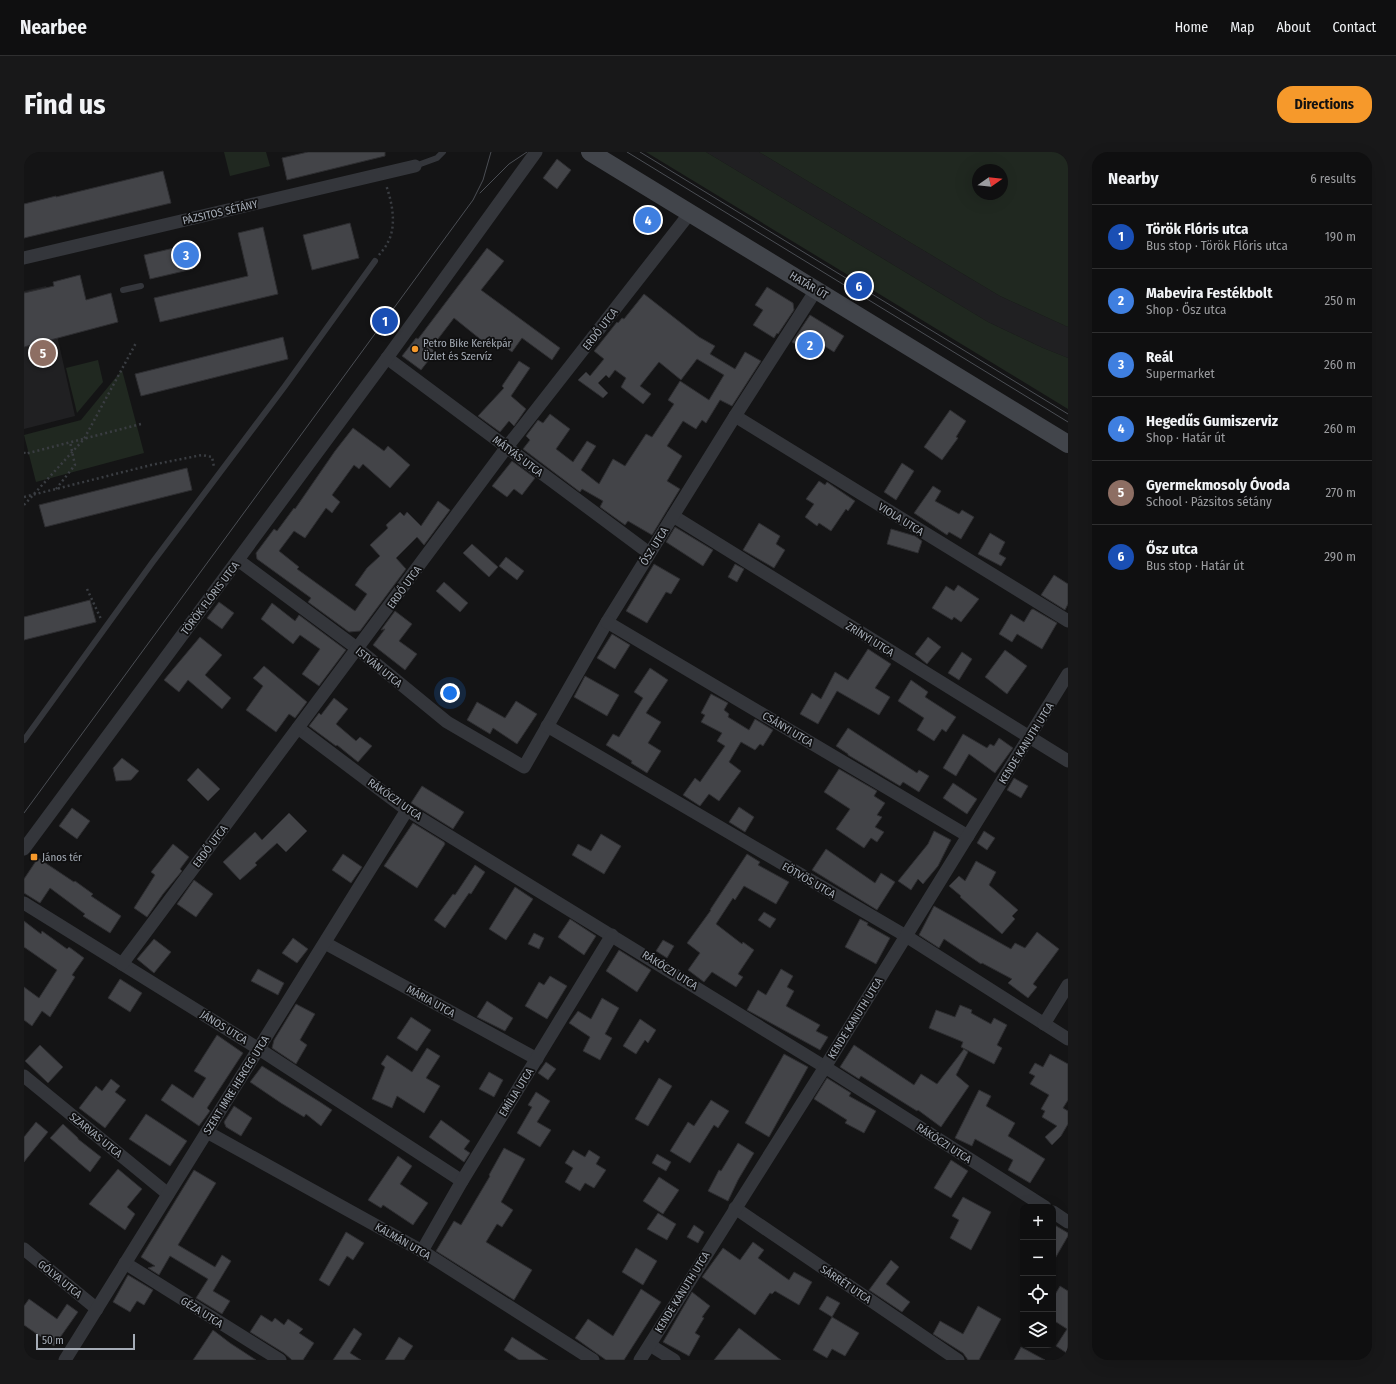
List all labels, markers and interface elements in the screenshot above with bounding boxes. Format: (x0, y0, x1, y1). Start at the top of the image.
text: Nearbee (20, 16, 87, 39)
text: Home (1175, 19, 1208, 36)
text: Map (1230, 19, 1254, 36)
text: About (1276, 19, 1311, 36)
text: Contact (1333, 19, 1376, 36)
button: Directions (1277, 86, 1372, 123)
text: Find us (24, 88, 106, 121)
north arrow (972, 164, 1008, 200)
text: Nearby (1108, 168, 1159, 189)
text: 6 results (1310, 171, 1356, 186)
street label: PÁZSITOS SÉTÁNY (181, 196, 260, 227)
pin: 4 (635, 205, 661, 235)
text: Török Flóris utca (1146, 220, 1249, 238)
text: 1 (1118, 229, 1124, 244)
text: 190 m (1325, 229, 1356, 244)
text: Bus stop · Török Flóris utca (1146, 238, 1288, 253)
pin: 3 (173, 240, 199, 270)
street label: HATÁR ÚT (787, 268, 832, 302)
pin: 6 (846, 271, 872, 301)
text: Mabevira Festékbolt (1146, 284, 1273, 302)
text: 2 (1118, 293, 1124, 308)
text: 250 m (1324, 293, 1356, 308)
text: Shop · Ősz utca (1146, 302, 1226, 317)
street label: ERDŐ UTCA (579, 305, 621, 353)
pin: 1 (372, 306, 398, 336)
pin: 2 (797, 330, 823, 360)
place label: Petro Bike Kerékpár Üzlet és Szervíz (423, 337, 512, 363)
pin: 5 (30, 338, 56, 368)
marker: Petro Bike Kerékpár Üzlet és Szervíz (410, 344, 420, 354)
text: Reál (1146, 348, 1173, 366)
text: 3 (1118, 357, 1124, 372)
text: 260 m (1324, 357, 1356, 372)
text: Supermarket (1146, 366, 1215, 381)
text: Hegedűs Gumiszerviz (1146, 412, 1278, 430)
text: 4 (1118, 421, 1124, 436)
text: 260 m (1324, 421, 1356, 436)
text: Shop · Határ út (1146, 430, 1225, 445)
street label: MÁTYÁS UTCA (490, 433, 546, 480)
text: Gyermekmosoly Óvoda (1146, 476, 1290, 494)
text: 5 (1118, 485, 1124, 500)
text: 270 m (1325, 485, 1356, 500)
text: School · Pázsitos sétány (1146, 494, 1272, 509)
street label: VIOLA UTCA (876, 500, 926, 539)
street label: ŐSZ UTCA (637, 524, 671, 568)
text: Ősz utca (1146, 540, 1198, 558)
text: 6 (1118, 549, 1124, 564)
text: 290 m (1324, 549, 1356, 564)
street label: TÖRÖK FLÓRIS UTCA (178, 558, 242, 638)
text: Bus stop · Határ út (1146, 558, 1244, 573)
street label: ERDŐ UTCA (384, 563, 424, 611)
street label: ZRÍNYI UTCA (843, 619, 897, 659)
street label: ISTVÁN UTCA (353, 644, 405, 690)
your location (440, 683, 460, 703)
street label: KENDE KANUTH UTCA (996, 700, 1057, 786)
street label: CSÁNYI UTCA (760, 708, 816, 750)
street label: RÁKÓCZI UTCA (365, 775, 425, 823)
street label: ERDŐ UTCA (189, 822, 231, 870)
place label: János tér (42, 851, 82, 864)
marker: János tér (29, 852, 39, 862)
street label: EÖTVÖS UTCA (780, 860, 838, 901)
street label: RÁKÓCZI UTCA (640, 947, 701, 993)
street label: KENDE KANUTH UTCA (825, 975, 886, 1061)
street label: MÁRIA UTCA (404, 982, 458, 1020)
street label: JÁNOS UTCA (198, 1007, 250, 1047)
street label: SZENT IMRE HERCEG UTCA (201, 1033, 272, 1137)
street label: EMÍLIA UTCA (496, 1065, 536, 1119)
street label: SZARVAS UTCA (67, 1110, 125, 1161)
street label: RÁKÓCZI UTCA (914, 1120, 974, 1166)
map controls (1020, 1204, 1056, 1348)
button: + (1020, 1204, 1056, 1240)
street label: KÁLMÁN UTCA (373, 1219, 433, 1263)
button: − (1020, 1240, 1056, 1276)
street label: KENDE KANUTH UTCA (652, 1249, 713, 1335)
street label: GÓLYA UTCA (35, 1257, 85, 1301)
street label: SÁRRÉT UTCA (818, 1262, 874, 1306)
button: locate (1020, 1276, 1056, 1312)
street label: GÉZA UTCA (178, 1293, 226, 1331)
button: layers (1020, 1312, 1056, 1348)
scale bar (36, 1332, 135, 1351)
text: 50 m (42, 1334, 64, 1347)

